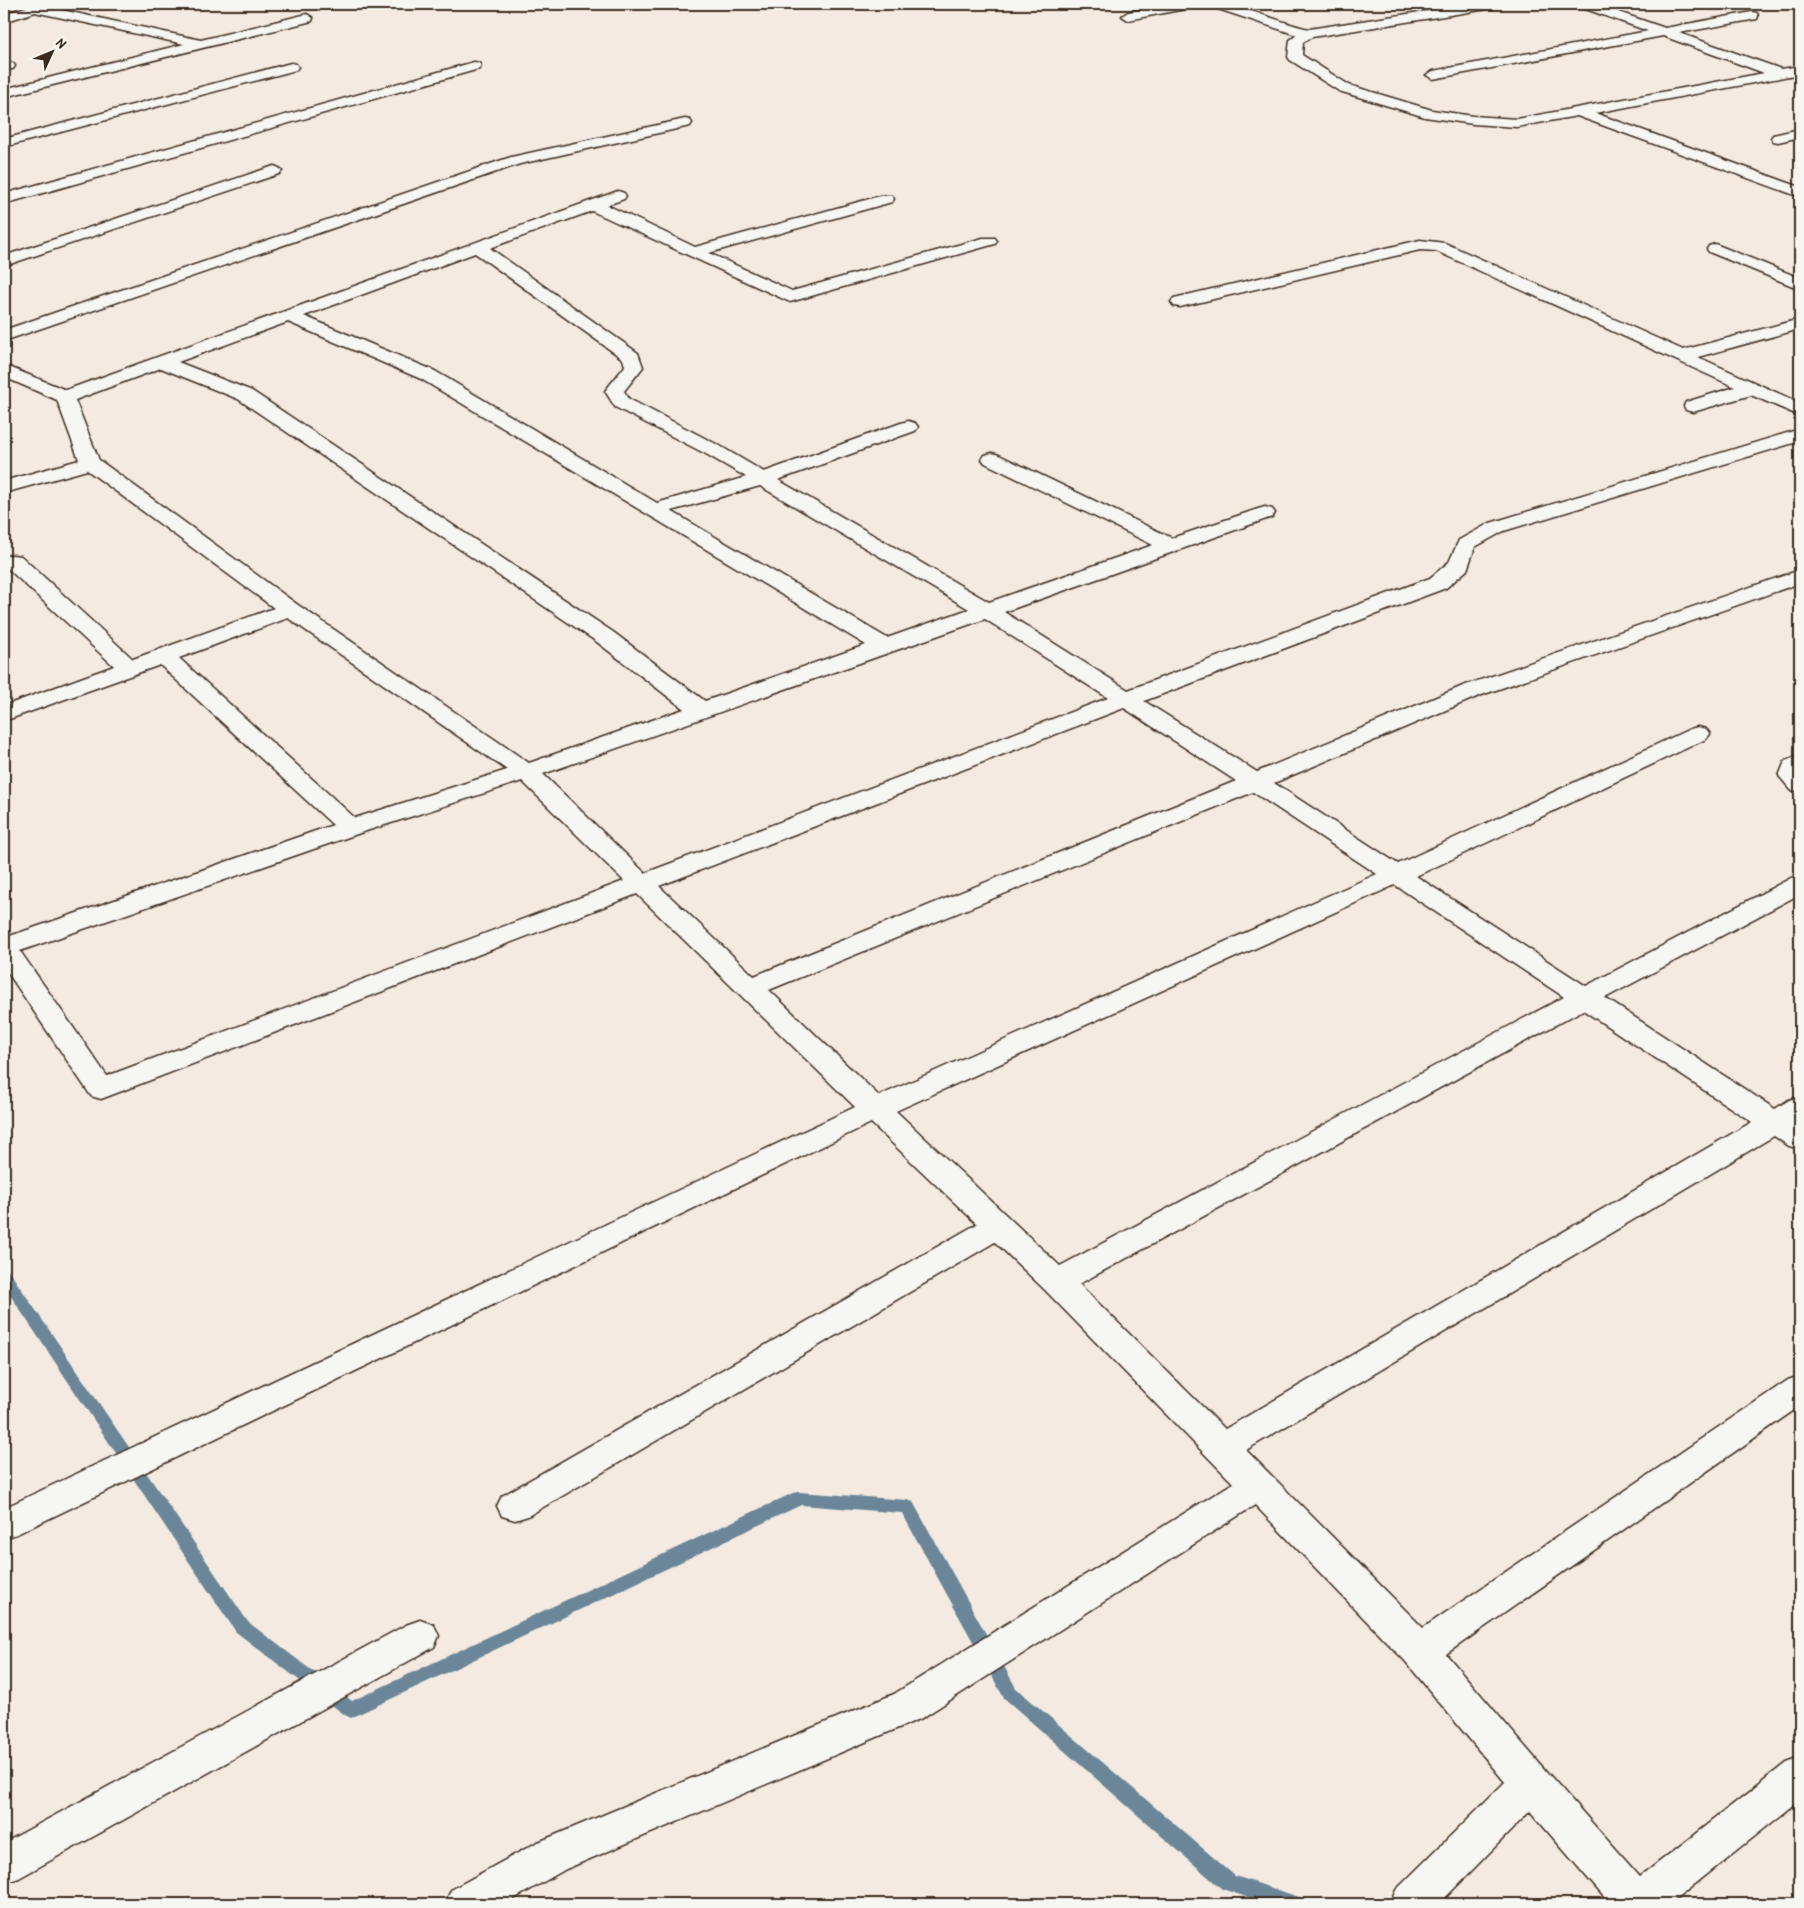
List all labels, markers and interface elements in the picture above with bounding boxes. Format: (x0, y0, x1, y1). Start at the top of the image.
north arrow (28, 28, 78, 78)
text: N (52, 33, 72, 52)

